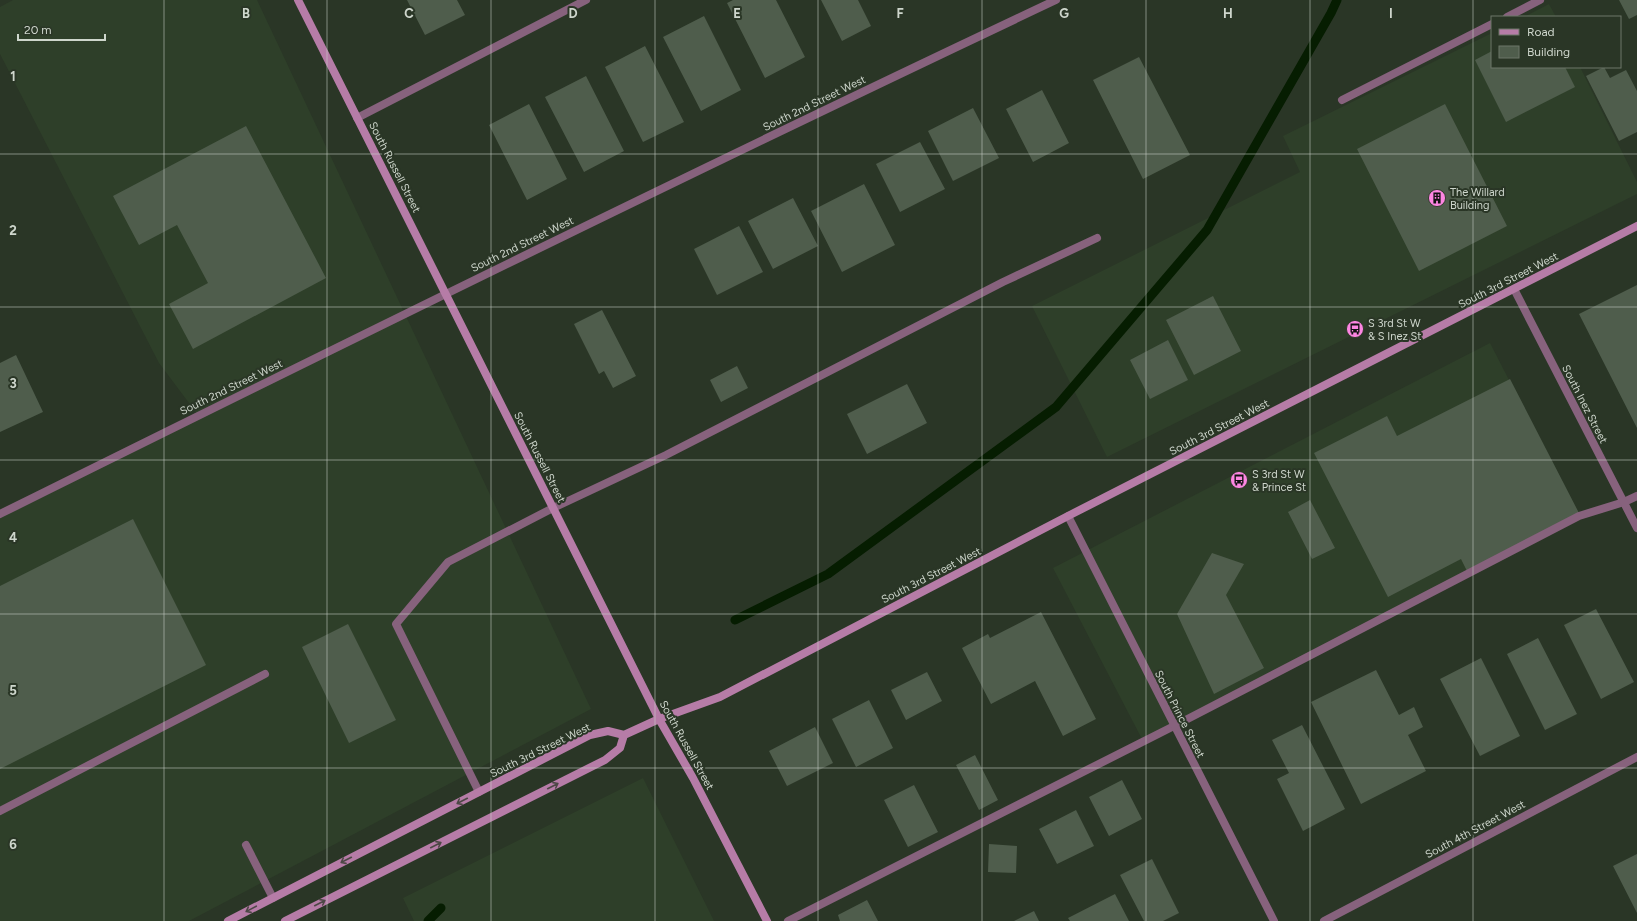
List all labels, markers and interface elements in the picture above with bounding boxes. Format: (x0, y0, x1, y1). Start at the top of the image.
text: B (242, 6, 250, 21)
text: C (404, 6, 414, 21)
text: D (568, 6, 578, 21)
text: E (733, 6, 741, 21)
text: F (896, 6, 904, 21)
text: G (1059, 6, 1069, 21)
text: H (1223, 6, 1233, 21)
text: I (1389, 6, 1393, 21)
scale bar (18, 16, 105, 42)
legend (1491, 16, 1621, 68)
text: 20 m (24, 23, 52, 37)
text: Road (1527, 25, 1555, 39)
text: Building (1527, 45, 1570, 59)
text: 1 (10, 69, 16, 84)
street label: South 2nd Street West (761, 73, 868, 134)
street label: South Russell Street (366, 120, 423, 215)
place label: The Willard Building (1450, 186, 1505, 212)
building icon: The Willard Building (1427, 188, 1447, 208)
street label: South 2nd Street West (469, 214, 576, 275)
text: 2 (9, 223, 17, 238)
street label: South 3rd Street West (1456, 250, 1560, 311)
place label: S 3rd St W & S Inez St (1368, 317, 1421, 343)
bus stop icon: S 3rd St W & S Inez St (1345, 319, 1365, 339)
street label: South 2nd Street West (178, 357, 285, 418)
street label: South Inez Street (1559, 363, 1610, 446)
text: 3 (9, 376, 17, 391)
street label: South 3rd Street West (1167, 397, 1271, 458)
street label: South Russell Street (511, 410, 568, 505)
place label: S 3rd St W & Prince St (1252, 468, 1306, 494)
bus stop icon: S 3rd St W & Prince St (1229, 470, 1249, 490)
text: 4 (9, 530, 17, 545)
street label: South 3rd Street West (879, 545, 983, 606)
street label: South Prince Street (1152, 668, 1207, 760)
text: 5 (9, 683, 17, 698)
street label: South Russell Street (657, 698, 716, 792)
street label: South 3rd Street West (488, 720, 593, 780)
one-way arrow (546, 782, 558, 790)
one-way arrow (456, 798, 468, 805)
street label: South 4th Street West (1423, 798, 1527, 861)
text: 6 (9, 837, 17, 852)
one-way arrow (430, 841, 442, 848)
one-way arrow (340, 857, 352, 864)
one-way arrow (314, 899, 326, 907)
one-way arrow (245, 906, 257, 914)

